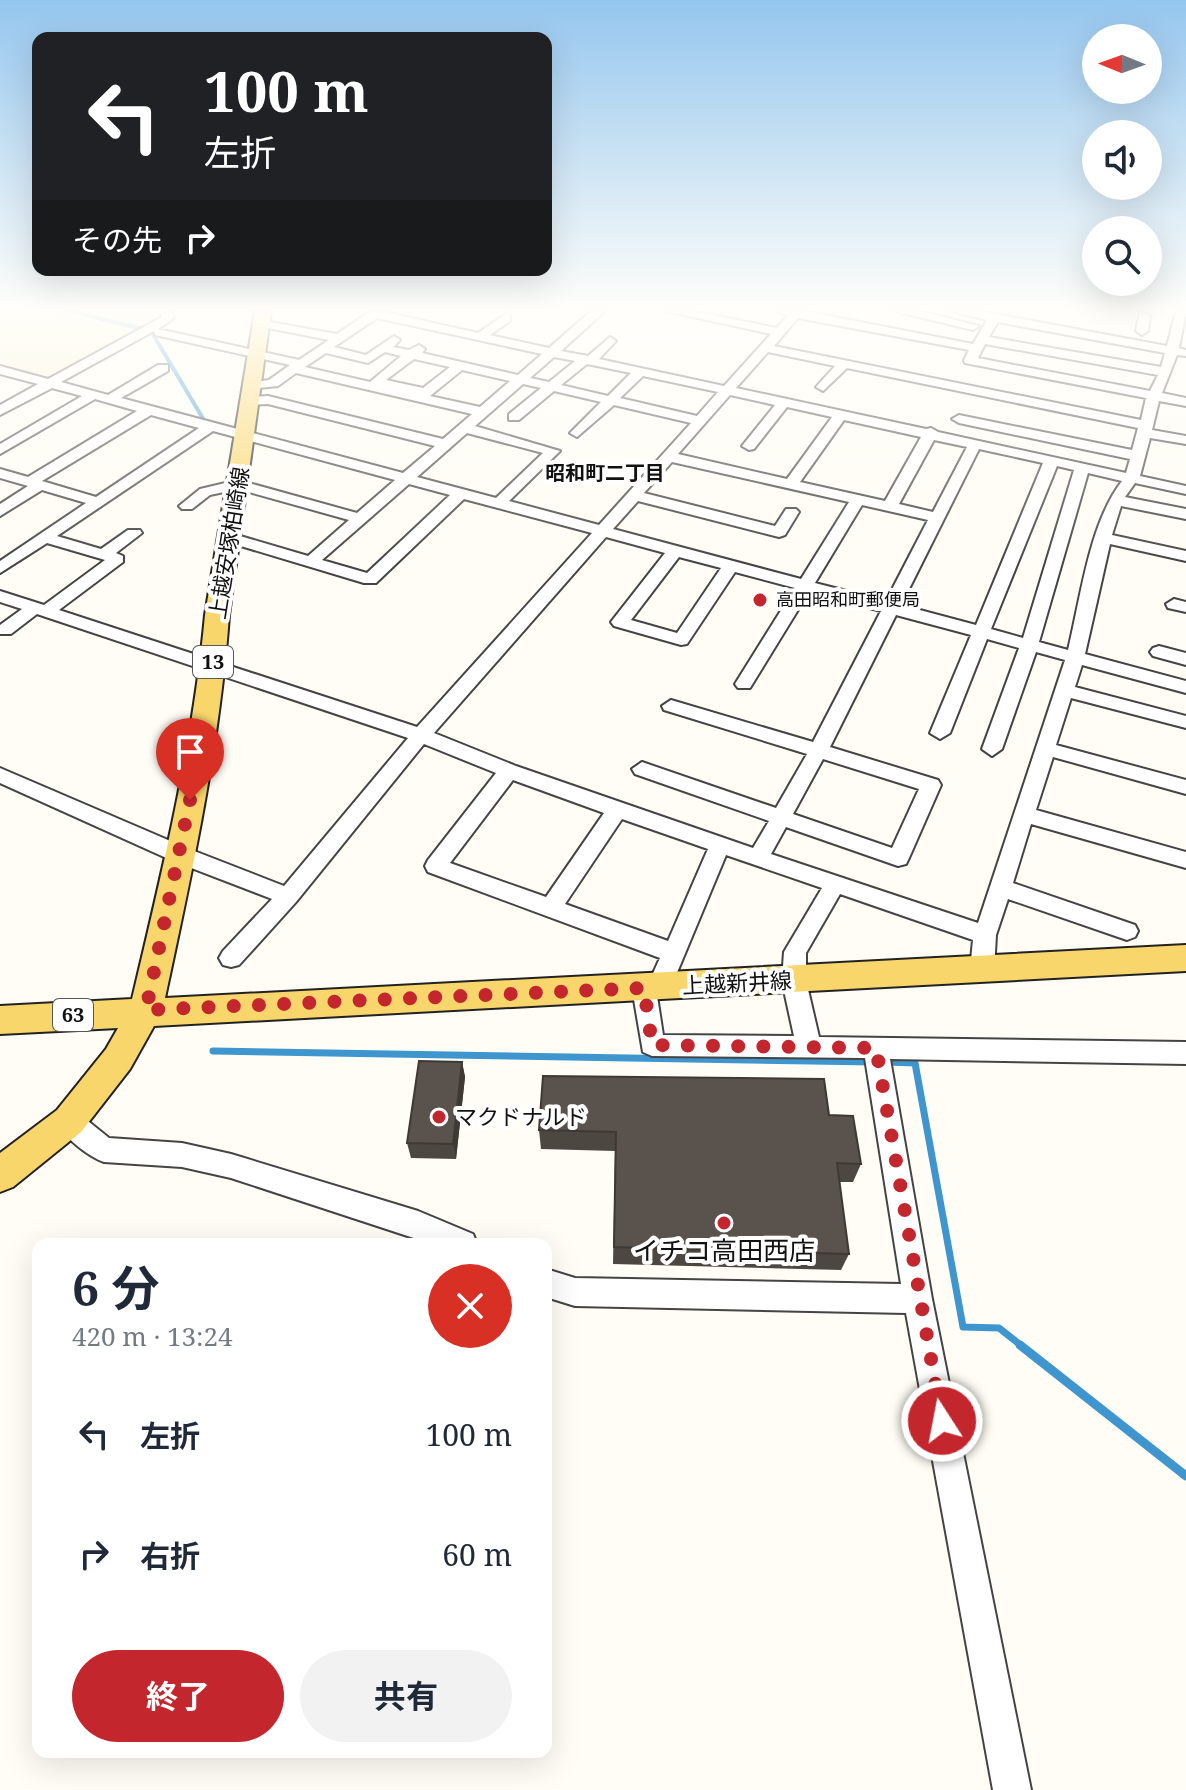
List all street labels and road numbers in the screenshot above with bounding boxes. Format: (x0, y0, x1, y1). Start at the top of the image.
street label: 上越安塚柏崎線 (201, 464, 255, 621)
road number: 13 (193, 646, 233, 678)
street label: 上越新井線 (681, 964, 793, 1000)
road number: 63 (53, 999, 93, 1031)

